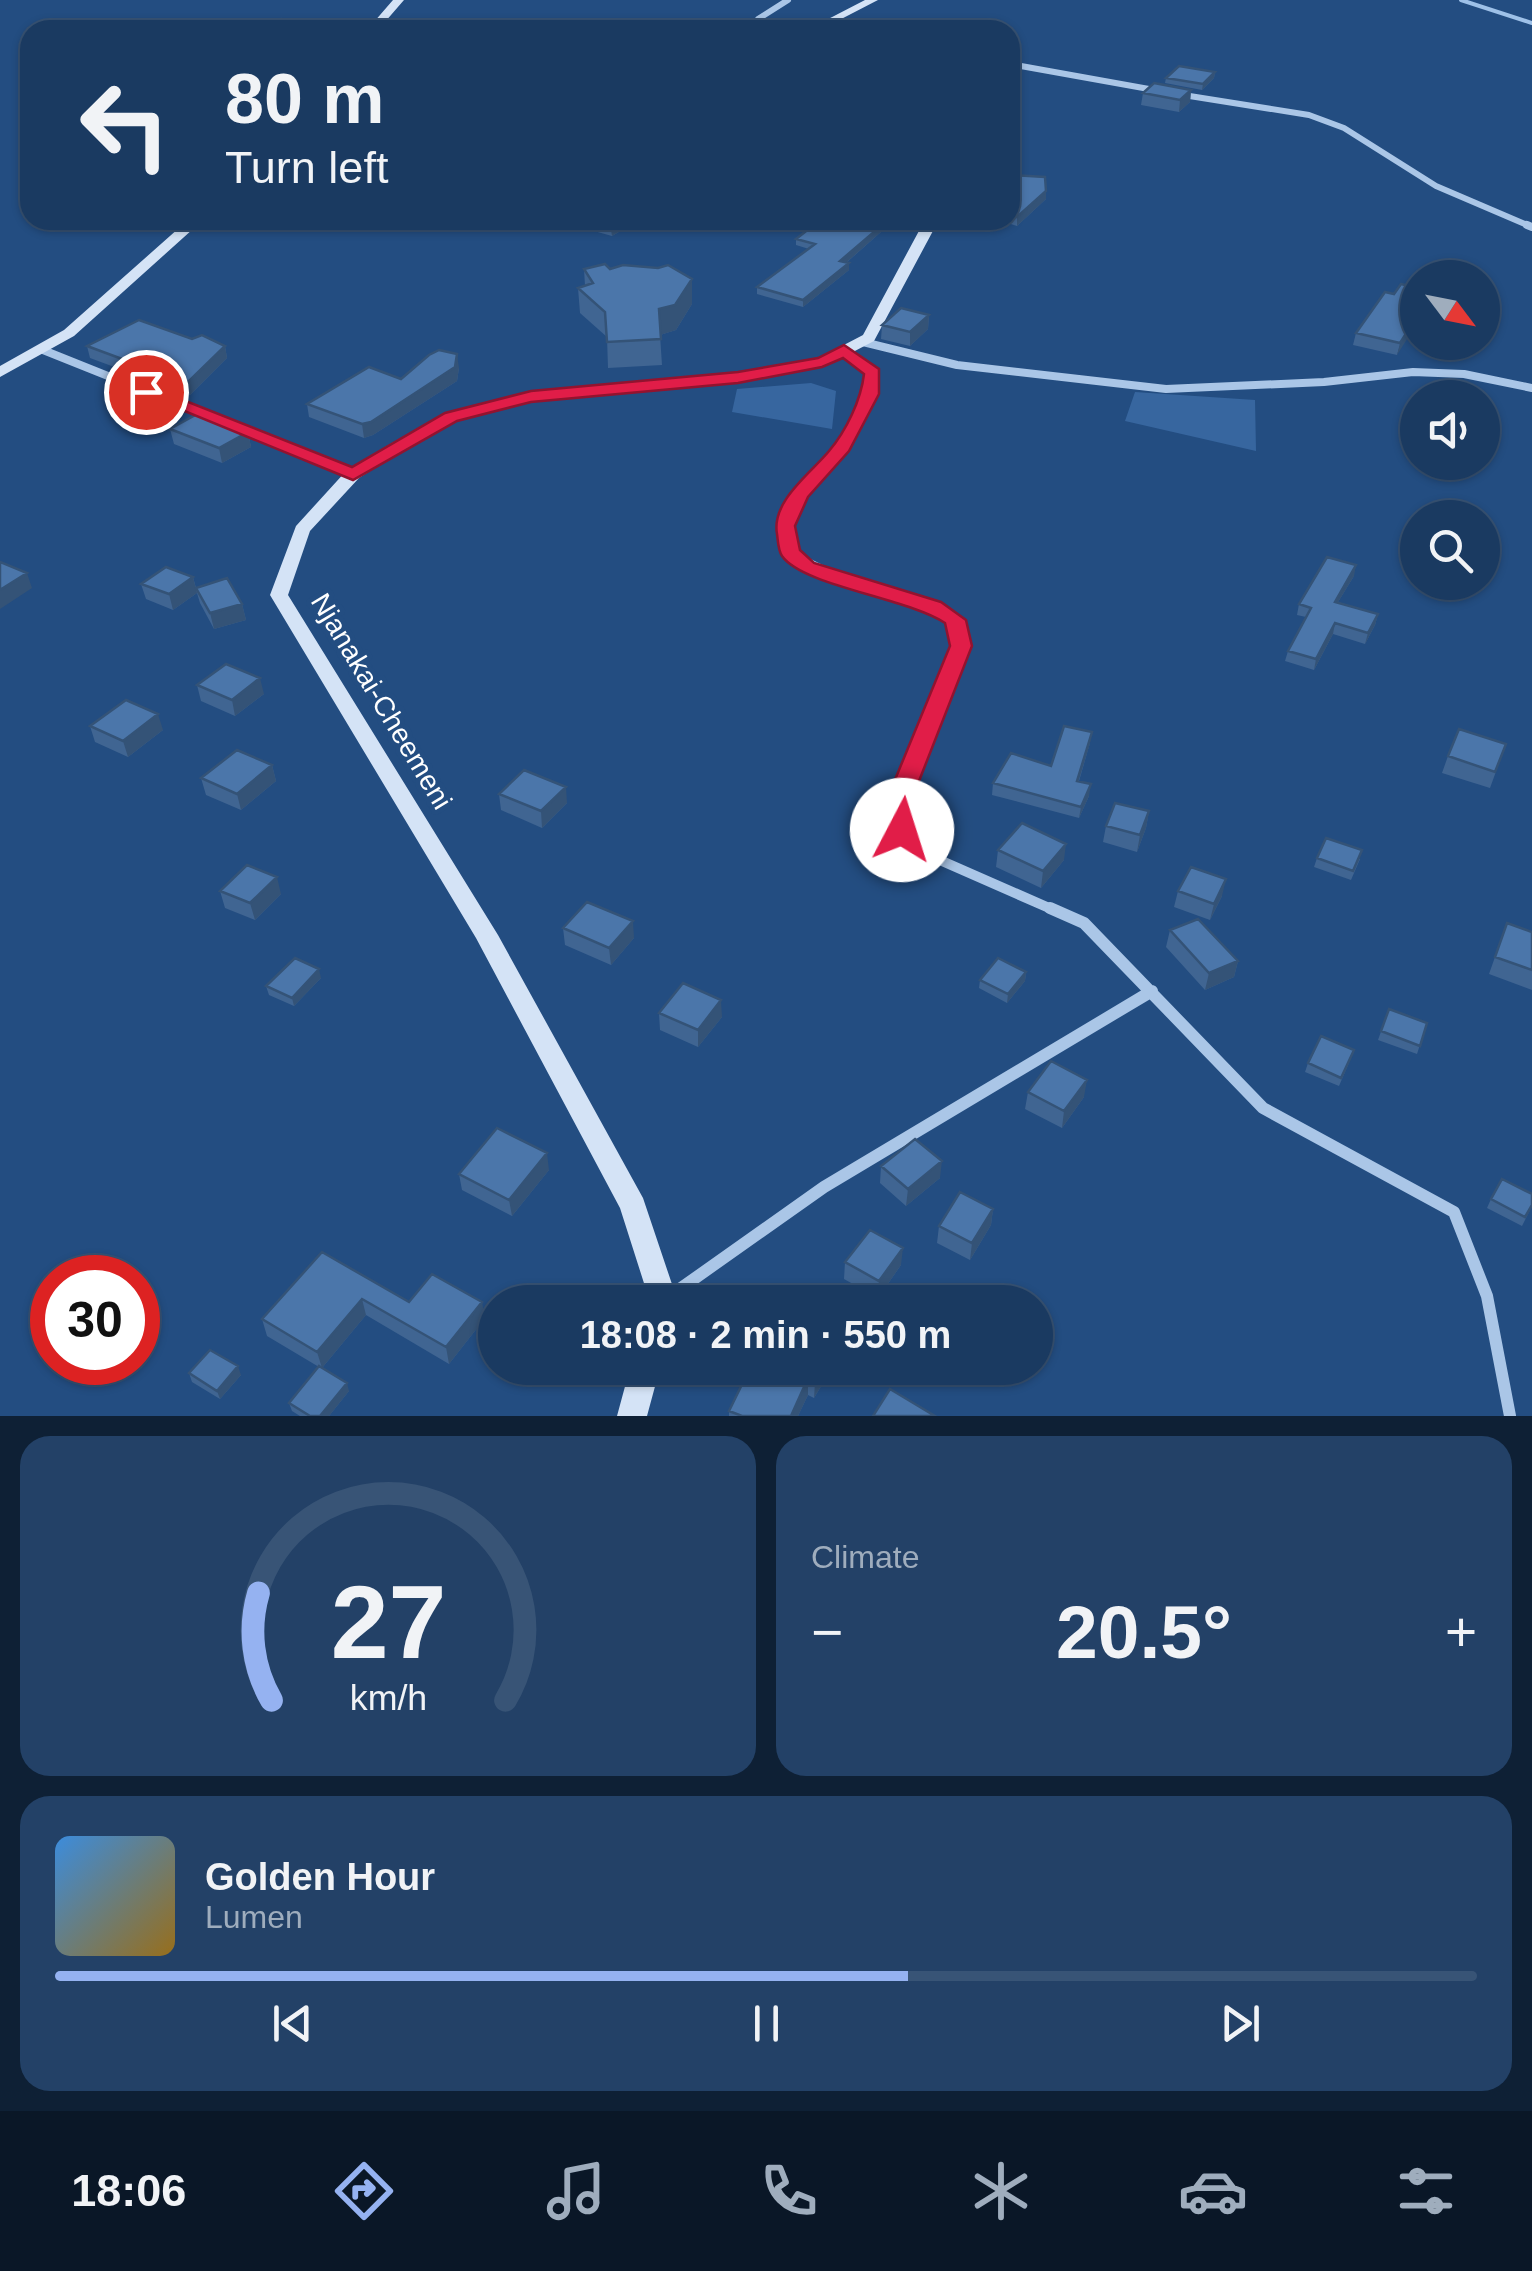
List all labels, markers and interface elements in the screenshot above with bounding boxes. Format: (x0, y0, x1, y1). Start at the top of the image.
icon: left (60, 60, 190, 190)
text: 80 m (225, 60, 385, 138)
text: Turn left (225, 142, 388, 193)
north arrow (1400, 260, 1500, 360)
map controls (1400, 260, 1500, 600)
pin (104, 350, 189, 435)
icon: arrive (119, 365, 174, 420)
button: sound (1400, 380, 1500, 480)
button: search (1400, 500, 1500, 600)
street label: Njanakai-Cheemeni (305, 588, 458, 815)
position arrow (850, 778, 954, 882)
speed limit sign: 30 (30, 1255, 160, 1385)
text: 18:08 · 2 min · 550 m (580, 1314, 951, 1356)
text: Climate (811, 1539, 919, 1575)
text: 27 (330, 1564, 446, 1680)
text: 20.5° (1056, 1590, 1232, 1674)
text: − (811, 1601, 843, 1663)
text: + (1445, 1601, 1477, 1663)
text: km/h (349, 1678, 427, 1718)
text: Golden Hour (205, 1856, 435, 1898)
text: Lumen (205, 1899, 303, 1935)
icon: previous (265, 1996, 320, 2051)
icon: pause (739, 1996, 794, 2051)
icon: next (1213, 1996, 1268, 2051)
icon: directions (329, 2156, 399, 2226)
icon: music (541, 2156, 611, 2226)
icon: phone (754, 2156, 824, 2226)
icon: climate (966, 2156, 1036, 2226)
icon: car (1178, 2156, 1248, 2226)
icon: filters (1391, 2156, 1461, 2226)
text: 18:06 (71, 2165, 186, 2216)

